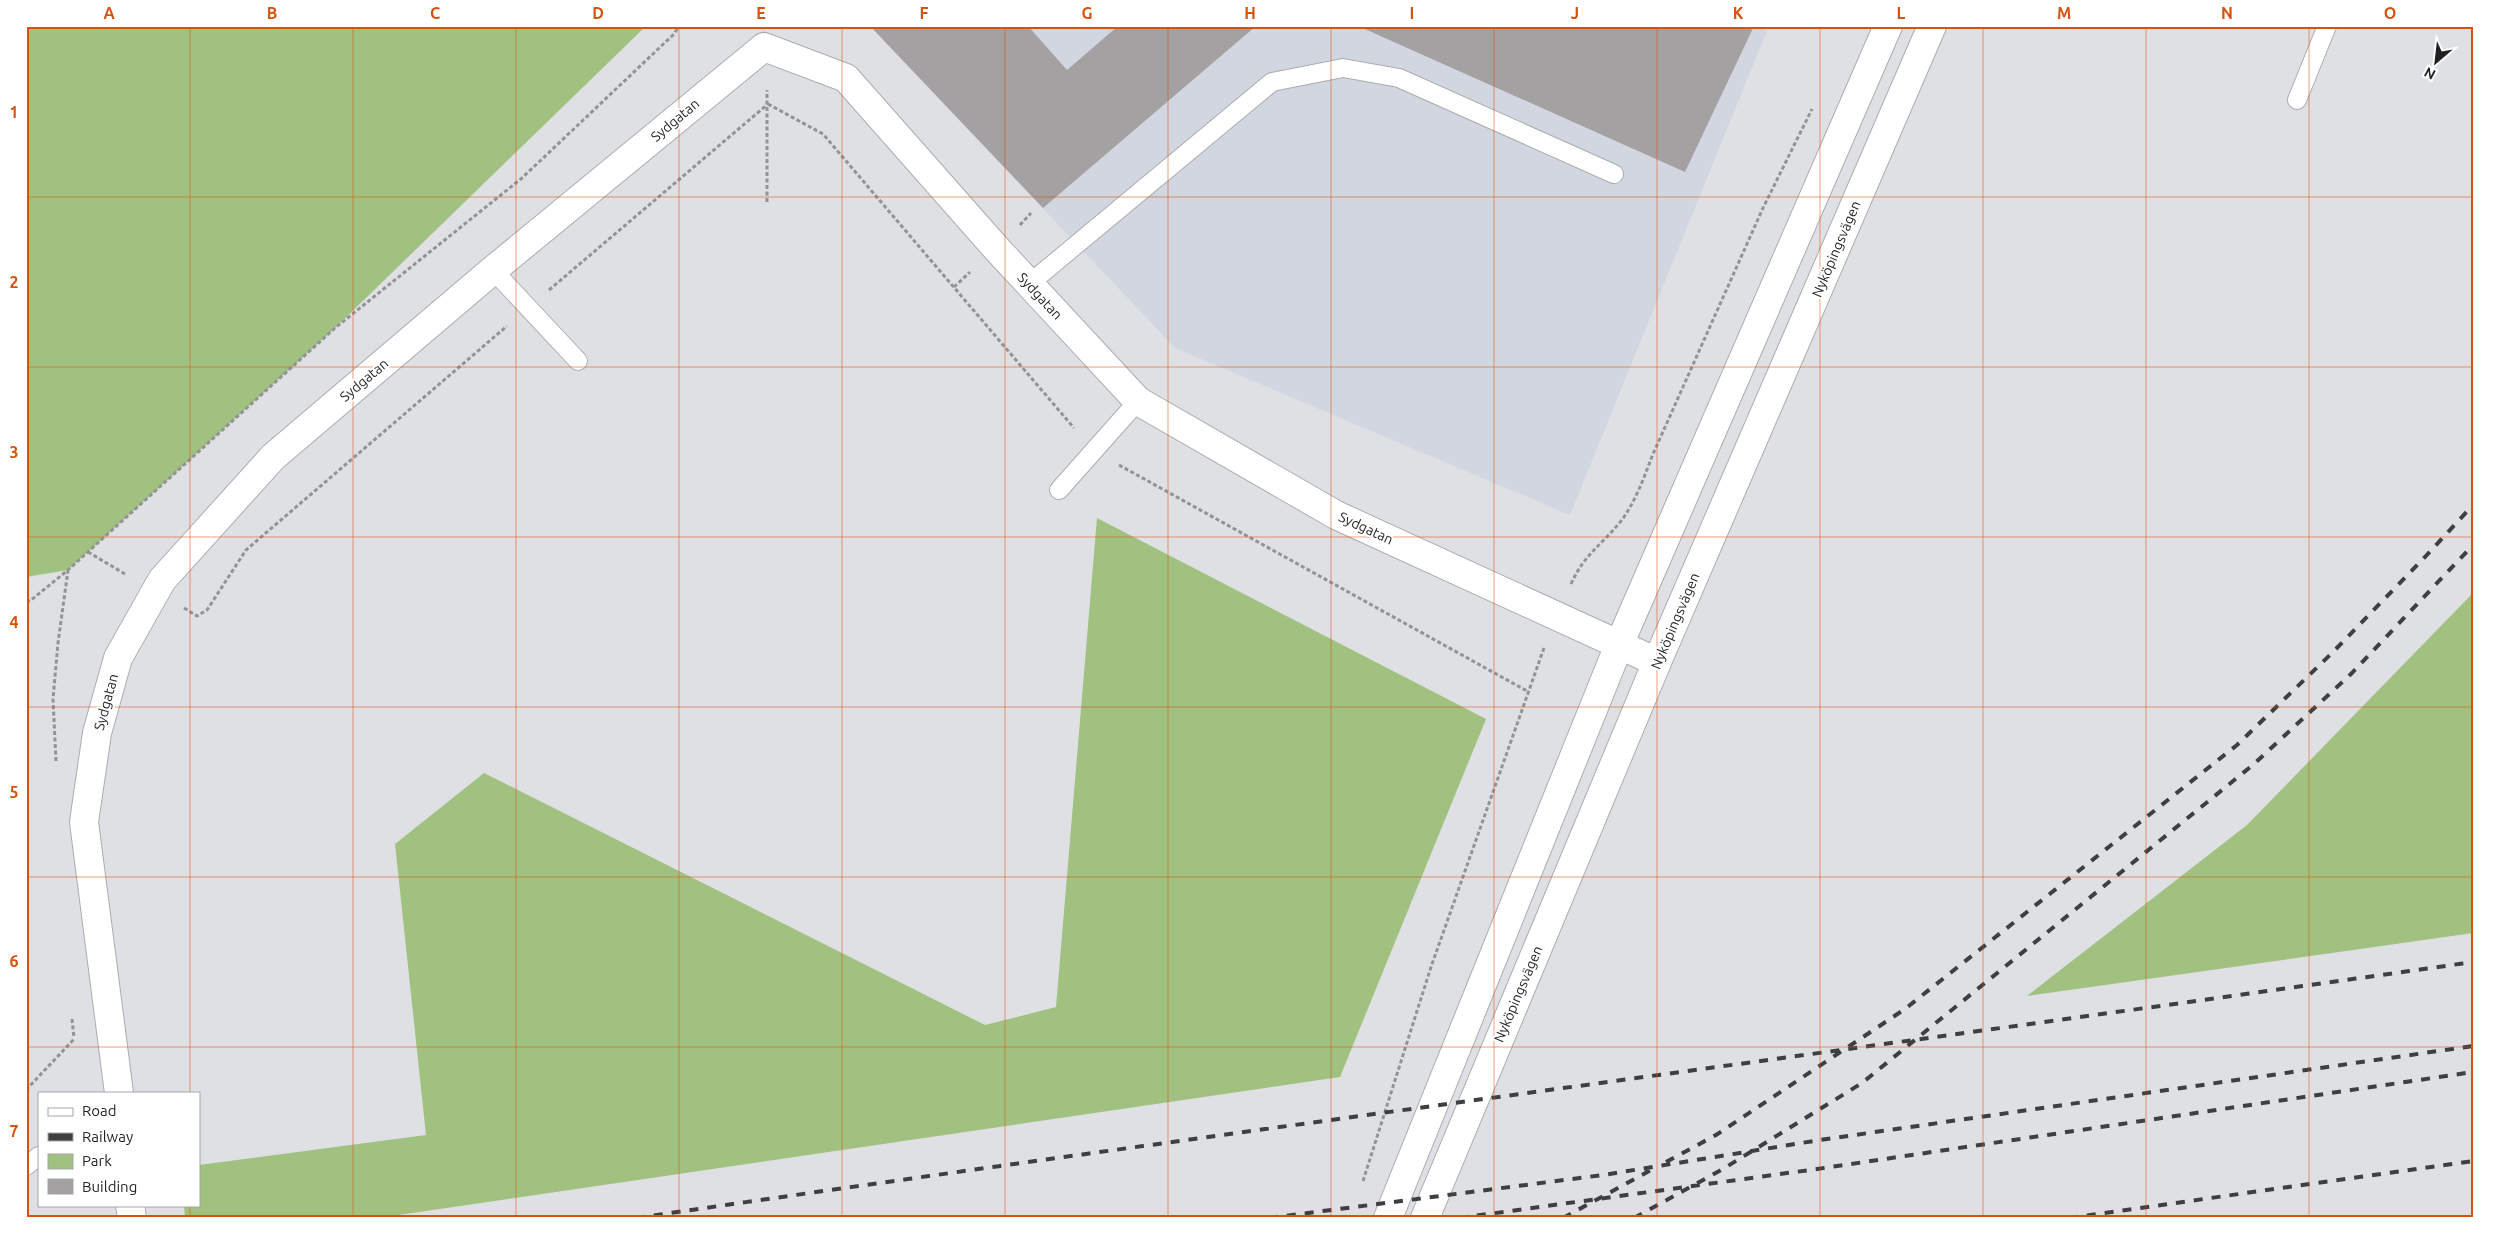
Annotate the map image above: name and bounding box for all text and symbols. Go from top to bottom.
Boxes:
text: A [103,4,115,22]
text: B [267,4,277,22]
text: C [430,4,440,22]
text: D [592,4,604,22]
text: E [756,4,766,22]
text: F [920,4,929,22]
text: G [1081,4,1093,22]
text: H [1244,4,1256,22]
text: I [1410,4,1414,22]
text: J [1571,4,1579,22]
text: K [1733,4,1744,22]
text: L [1897,4,1906,22]
text: M [2057,4,2071,22]
text: N [2221,4,2233,22]
text: O [2384,4,2396,22]
north arrow [2412,38,2462,88]
text: N [2422,64,2438,83]
street label: Sydgatan [648,95,702,145]
text: 1 [9,103,19,121]
street label: Nyköpingsvägen [1808,198,1864,300]
street label: Sydgatan [1014,269,1066,323]
text: 2 [9,273,19,291]
street label: Sydgatan [337,355,391,405]
text: 3 [9,443,19,461]
street label: Sydgatan [1336,508,1396,548]
street label: Nyköpingsvägen [1647,570,1703,672]
text: 4 [9,613,19,631]
street label: Sydgatan [91,672,121,732]
text: 5 [9,783,19,801]
street label: Nyköpingsvägen [1490,943,1546,1045]
text: 6 [9,952,19,970]
legend [38,1092,200,1206]
text: Road [82,1102,117,1119]
text: 7 [9,1122,19,1140]
text: Railway [82,1128,133,1145]
text: Park [82,1152,112,1169]
text: Building [82,1178,137,1195]

